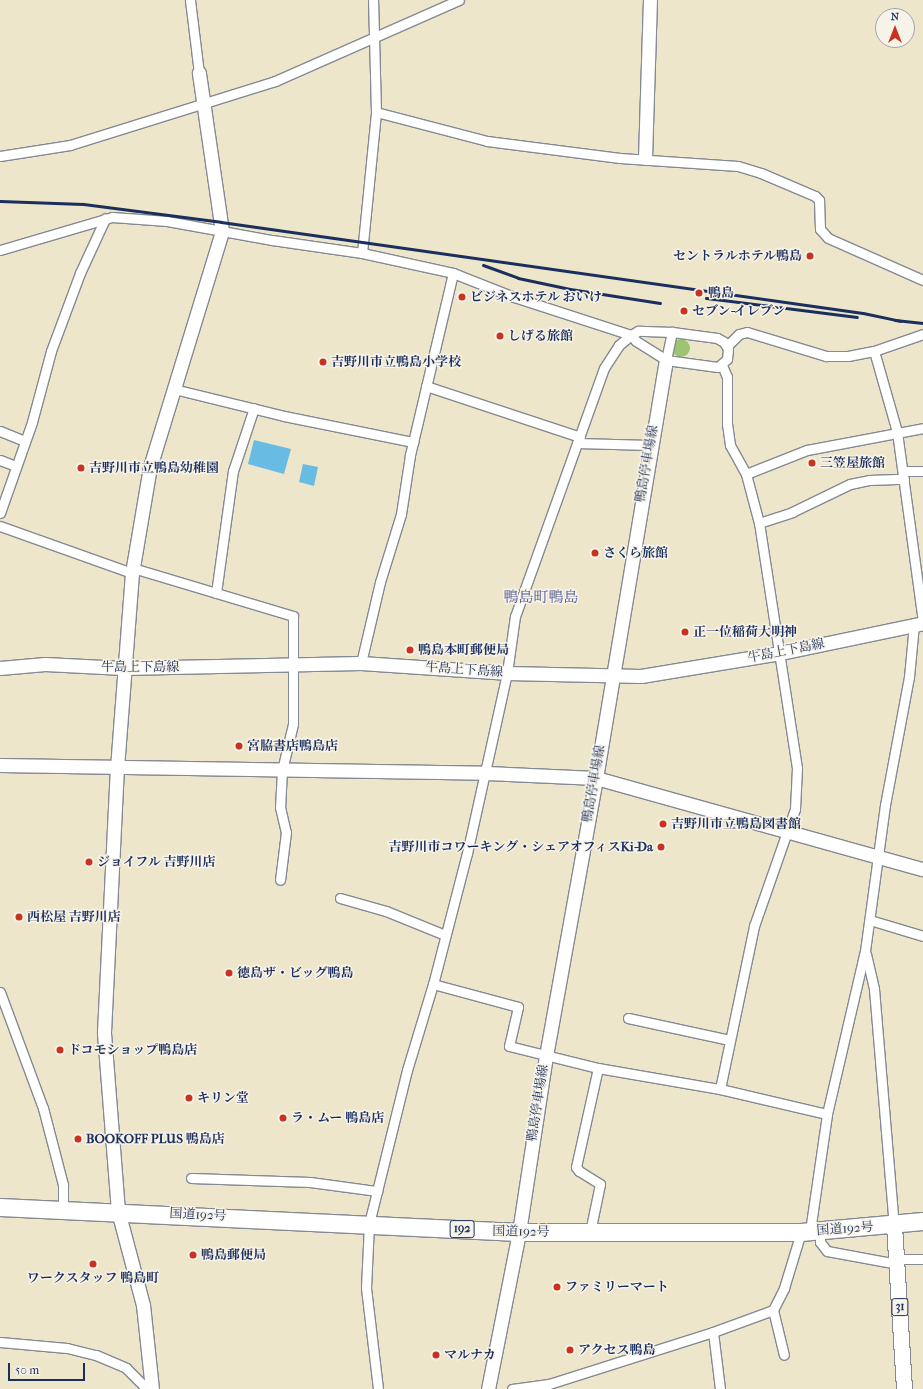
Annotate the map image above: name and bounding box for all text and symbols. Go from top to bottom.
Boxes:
north arrow [875,8,915,48]
text: N [891,10,899,23]
place label: セントラルホテル鴨島 [672,248,802,264]
marker: セントラルホテル鴨島 [805,251,815,261]
place label: 鴨島 [708,285,734,301]
marker: 鴨島 [693,287,705,299]
place label: ビジネスホテル おいけ [470,289,603,305]
marker: ビジネスホテル おいけ [457,292,467,302]
place label: セブン-イレブン [692,303,786,319]
marker: セブン-イレブン [679,306,689,316]
place label: しげる旅館 [508,328,573,344]
marker: しげる旅館 [495,331,505,341]
place label: 吉野川市立鴨島小学校 [331,354,461,370]
marker: 吉野川市立鴨島小学校 [318,357,328,367]
street label: 鴨島停車場線 [633,424,661,504]
place label: 三笠屋旅館 [820,455,885,471]
marker: 三笠屋旅館 [807,458,817,468]
place label: 吉野川市立鴨島幼稚園 [89,460,219,476]
marker: 吉野川市立鴨島幼稚園 [76,463,86,473]
place label: さくら旅館 [603,545,668,561]
marker: さくら旅館 [590,548,600,558]
district label: 鴨島町鴨島 [504,589,578,607]
place label: 正一位稲荷大明神 [693,624,797,640]
marker: 正一位稲荷大明神 [680,627,690,637]
street label: 牛島上下島線 [746,636,826,666]
place label: 鴨島本町郵便局 [418,642,509,658]
marker: 鴨島本町郵便局 [405,645,415,655]
street label: 牛島上下島線 [101,659,179,675]
street label: 牛島上下島線 [425,659,503,681]
place label: 宮脇書店鴨島店 [247,738,338,754]
marker: 宮脇書店鴨島店 [234,741,244,751]
street label: 鴨島停車場線 [580,744,608,824]
place label: 吉野川市立鴨島図書館 [671,816,801,832]
marker: 吉野川市立鴨島図書館 [658,819,668,829]
place label: 吉野川市コワーキング・シェアオフィスKi-Da [386,839,653,855]
marker: 吉野川市コワーキング・シェアオフィスKi-Da [656,842,666,852]
place label: ジョイフル 吉野川店 [97,854,217,870]
marker: ジョイフル 吉野川店 [84,857,94,867]
place label: 西松屋 吉野川店 [27,909,121,925]
marker: 西松屋 吉野川店 [14,912,24,922]
place label: 徳島ザ・ビッグ鴨島 [237,965,354,981]
marker: 徳島ザ・ビッグ鴨島 [224,968,234,978]
place label: ドコモショップ鴨島店 [68,1042,198,1058]
marker: ドコモショップ鴨島店 [55,1045,65,1055]
street label: 鴨島停車場線 [524,1063,552,1143]
place label: キリン堂 [197,1090,249,1106]
marker: キリン堂 [184,1093,194,1103]
place label: ラ・ムー 鴨島店 [291,1110,384,1126]
marker: ラ・ムー 鴨島店 [278,1113,288,1123]
place label: BOOKOFF PLUS 鴨島店 [86,1131,225,1147]
marker: BOOKOFF PLUS 鴨島店 [73,1134,83,1144]
street label: 国道192号 [169,1206,227,1224]
road number: 192 [449,1219,475,1239]
street label: 国道192号 [816,1219,874,1239]
street label: 国道192号 [492,1224,550,1240]
place label: 鴨島郵便局 [201,1247,266,1263]
marker: 鴨島郵便局 [188,1250,198,1260]
marker: ワークスタッフ 鴨島町 [88,1259,98,1269]
place label: ワークスタッフ 鴨島町 [27,1270,159,1286]
place label: ファミリーマート [565,1279,669,1295]
marker: ファミリーマート [552,1282,562,1292]
road number: 31 [891,1297,909,1317]
place label: アクセス鴨島 [578,1342,656,1358]
marker: アクセス鴨島 [565,1345,575,1355]
place label: マルナカ [444,1347,496,1363]
marker: マルナカ [431,1350,441,1360]
scale bar [10,1355,87,1381]
text: 50 m [15,1363,39,1377]

